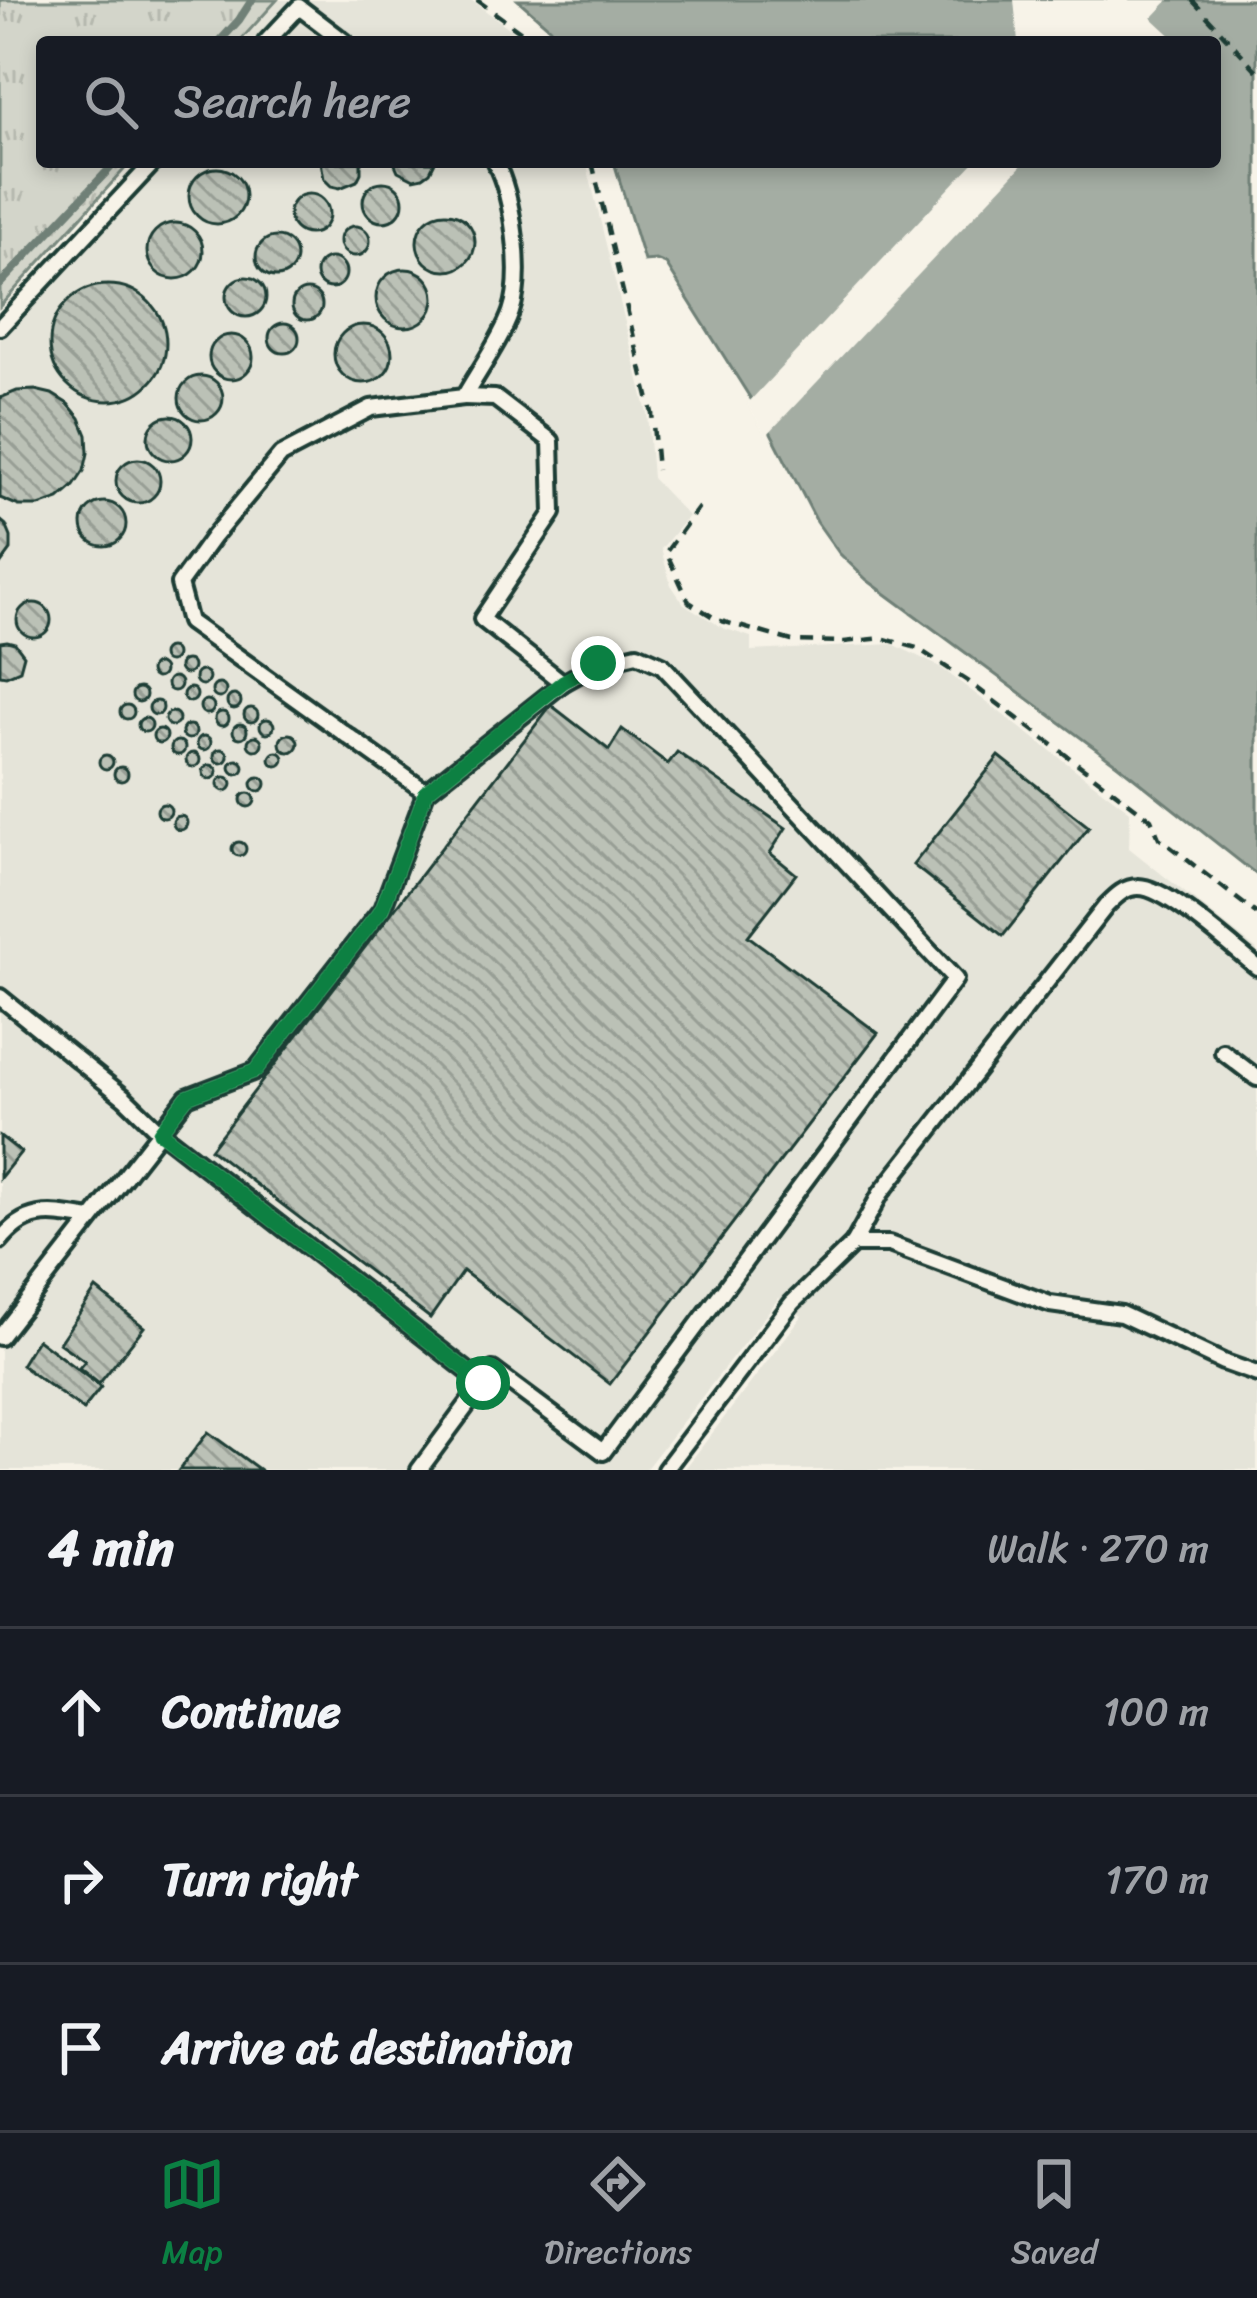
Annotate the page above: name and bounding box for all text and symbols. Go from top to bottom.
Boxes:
search box [36,36,1221,168]
text: Search here [174,62,411,142]
icon: search [78,69,144,135]
route end [571,636,625,690]
route start [456,1356,510,1410]
text: 4 min [48,1503,174,1593]
text: Walk · 270 m [987,1514,1209,1583]
text: Continue [162,1672,341,1752]
text: 100 m [1103,1677,1209,1746]
icon: ahead [48,1679,114,1745]
text: Turn right [162,1840,357,1920]
text: 170 m [1105,1845,1209,1914]
icon: right [48,1847,114,1913]
text: Arrive at destination [162,2008,572,2088]
icon: arrive [48,2015,114,2081]
tab: Map [159,2151,225,2281]
tab: Directions [544,2151,692,2281]
tab: Saved [1011,2151,1098,2281]

